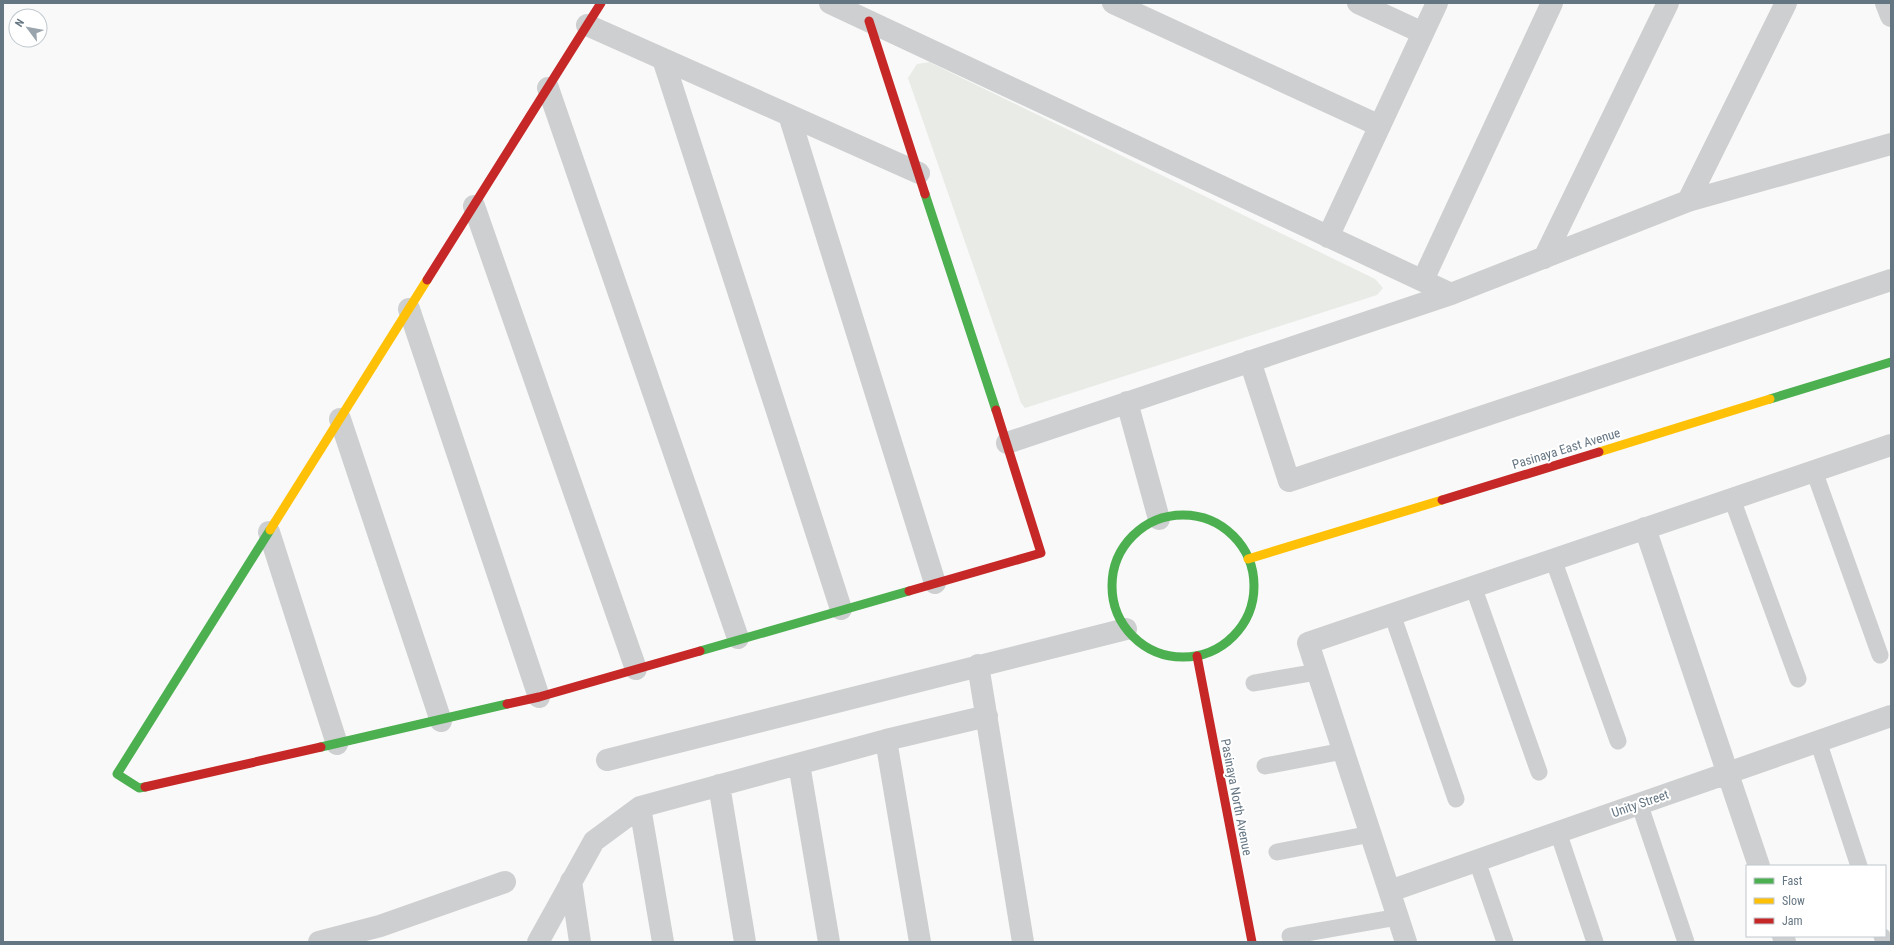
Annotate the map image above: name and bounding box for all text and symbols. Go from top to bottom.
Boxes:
north arrow [8,8,48,48]
text: N [13,16,27,29]
street label: Pasinaya East Avenue [1510,425,1622,472]
street label: Pasinaya North Avenue [1218,737,1255,857]
street label: Unity Street [1610,787,1671,820]
legend [1746,865,1886,937]
text: Fast [1782,874,1803,888]
text: Slow [1782,894,1805,908]
text: Jam [1782,914,1803,928]

